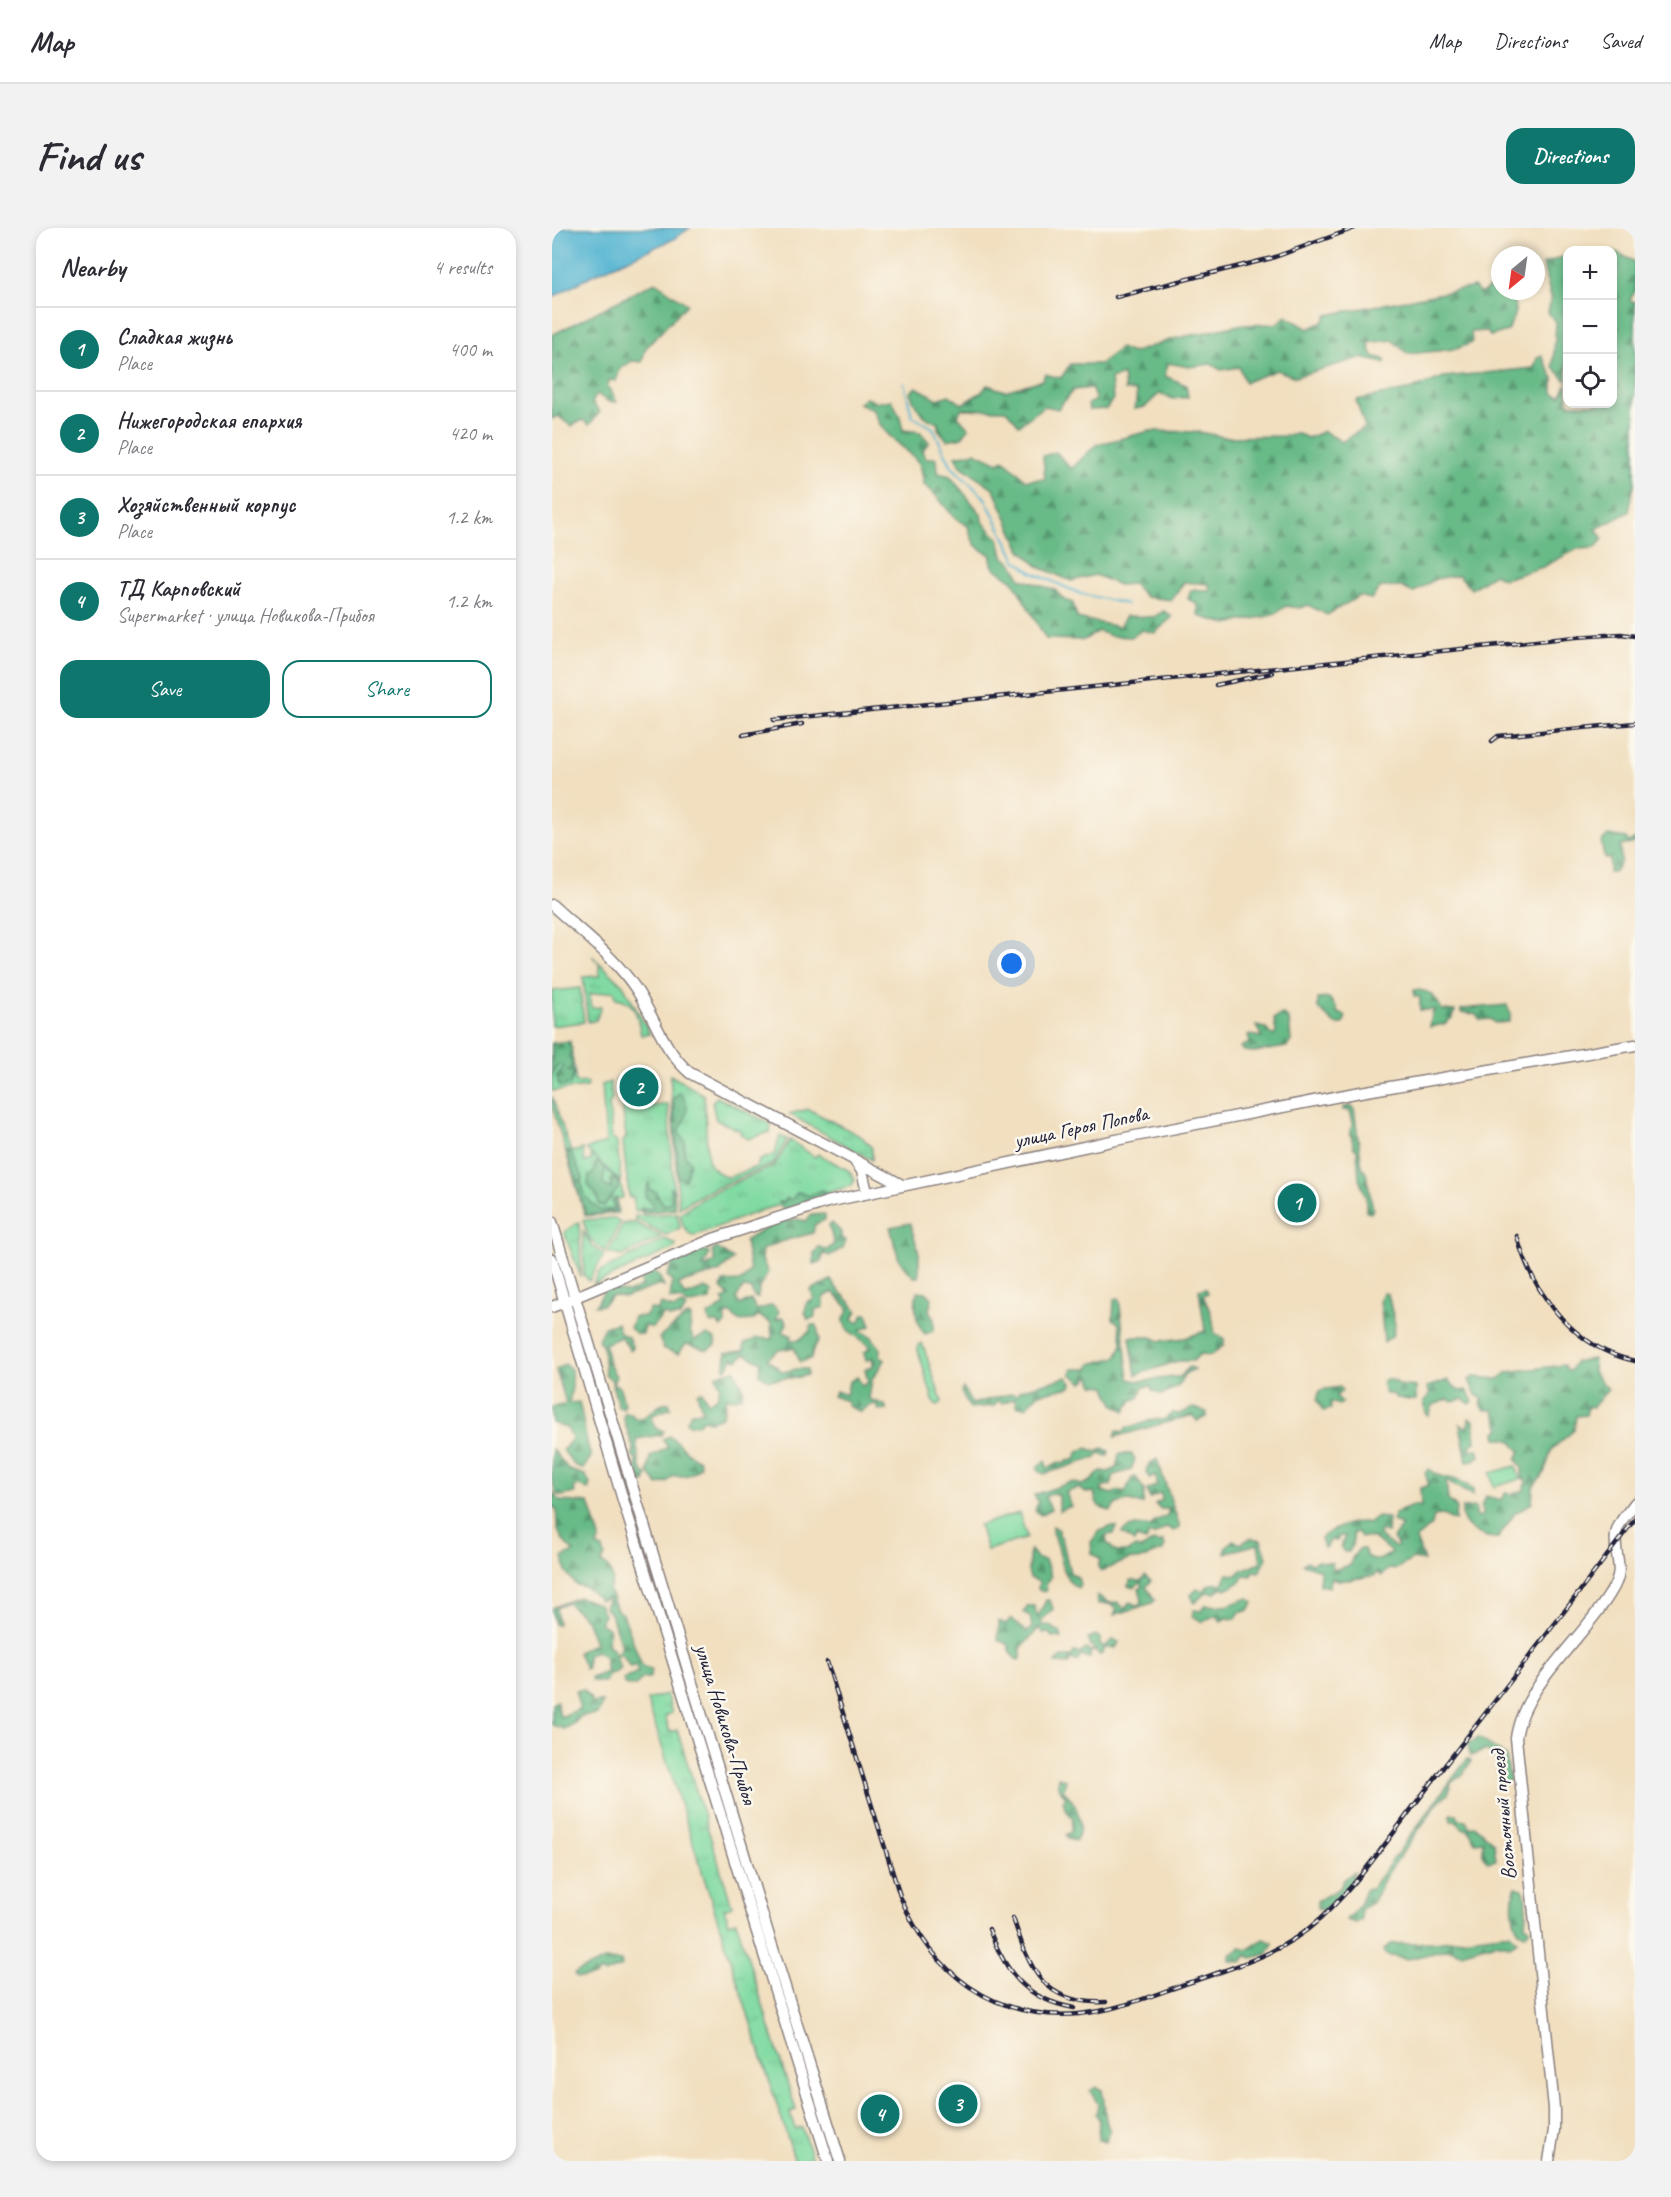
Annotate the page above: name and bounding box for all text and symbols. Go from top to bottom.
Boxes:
text: Map [30,24,73,59]
text: Map [1429,28,1461,54]
text: Directions [1494,28,1567,54]
text: Saved [1600,28,1641,54]
button: Directions [1506,128,1635,184]
text: Find us [36,130,141,183]
north arrow [1491,246,1545,300]
map controls [1563,246,1617,408]
button: + [1563,246,1617,300]
text: Nearby [60,251,125,284]
text: 4 results [433,255,492,280]
button: − [1563,300,1617,354]
text: Сладкая жизнь [117,323,232,351]
text: 1 [75,337,84,362]
text: 400 m [449,337,492,362]
text: Place [117,351,152,376]
button: locate [1563,354,1617,408]
text: Нижегородская епархия [117,407,301,435]
text: 2 [75,421,84,446]
text: 420 m [449,421,492,446]
text: Place [117,435,152,460]
text: Хозяйственный корпус [117,491,295,519]
text: 3 [75,505,84,530]
text: 1.2 km [446,505,492,530]
text: Place [117,519,152,544]
text: ТД Карповский [117,575,240,603]
text: 4 [75,589,84,614]
text: 1.2 km [446,589,492,614]
text: Supermarket · улица Новикова-Прибоя [117,603,374,628]
button: Save [60,660,270,718]
button: Share [282,660,492,718]
your location [997,949,1026,978]
pin: 2 [620,1064,658,1110]
street label: улица Героя Попова [1010,1100,1153,1154]
pin: 1 [1278,1180,1316,1226]
street label: улица Новикова-Прибоя [689,1639,763,1809]
street label: Восточный проезд [1484,1746,1522,1881]
pin: 3 [938,2082,978,2126]
pin: 4 [860,2092,900,2136]

